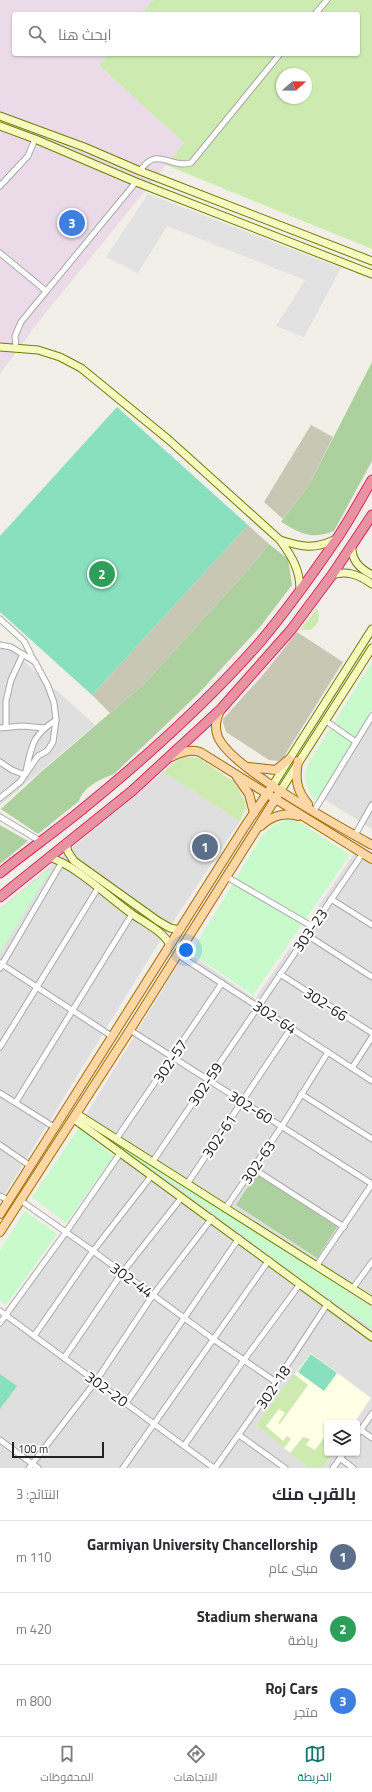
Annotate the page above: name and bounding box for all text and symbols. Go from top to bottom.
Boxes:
search box [12,12,360,56]
icon: search [26,23,48,45]
text: ابحث هنا [58,23,111,46]
north arrow [276,68,312,104]
pin: 3 [59,208,85,238]
pin: 2 [89,559,115,589]
pin: 1 [192,832,218,862]
street label: 303-23 [287,904,333,956]
your location [176,940,196,960]
street label: 302-66 [299,981,353,1027]
street label: 302-64 [248,994,302,1040]
street label: 302-57 [147,1034,193,1088]
street label: 302-59 [182,1057,228,1111]
street label: 302-60 [224,1084,278,1130]
street label: 302-61 [196,1109,242,1163]
street label: 302-63 [235,1135,281,1189]
street label: 302-44 [106,1256,158,1304]
street label: 302-18 [250,1360,296,1414]
street label: 302-20 [81,1365,133,1413]
map controls [324,1420,360,1456]
button: layers [324,1420,360,1456]
scale bar [12,1440,104,1459]
text: 100 m [18,1441,48,1457]
text: بالقرب منك [272,1481,356,1507]
text: النتائج: 3 [16,1484,59,1504]
text: Garmiyan University Chancellorship [87,1533,318,1556]
text: 110 m [16,1547,52,1567]
text: 1 [339,1547,347,1567]
text: مبنى عام [269,1558,318,1578]
text: Stadium sherwana [197,1605,318,1628]
text: 420 m [16,1619,52,1639]
text: 2 [339,1619,347,1639]
text: رياضة [288,1630,318,1650]
text: Roj Cars [265,1677,318,1700]
text: 800 m [16,1691,52,1711]
text: 3 [339,1691,347,1711]
text: متجر [294,1702,318,1722]
tab: المحفوظات [40,1743,94,1787]
tab: الاتجاهات [174,1743,217,1787]
tab: الخريطة [298,1743,332,1787]

